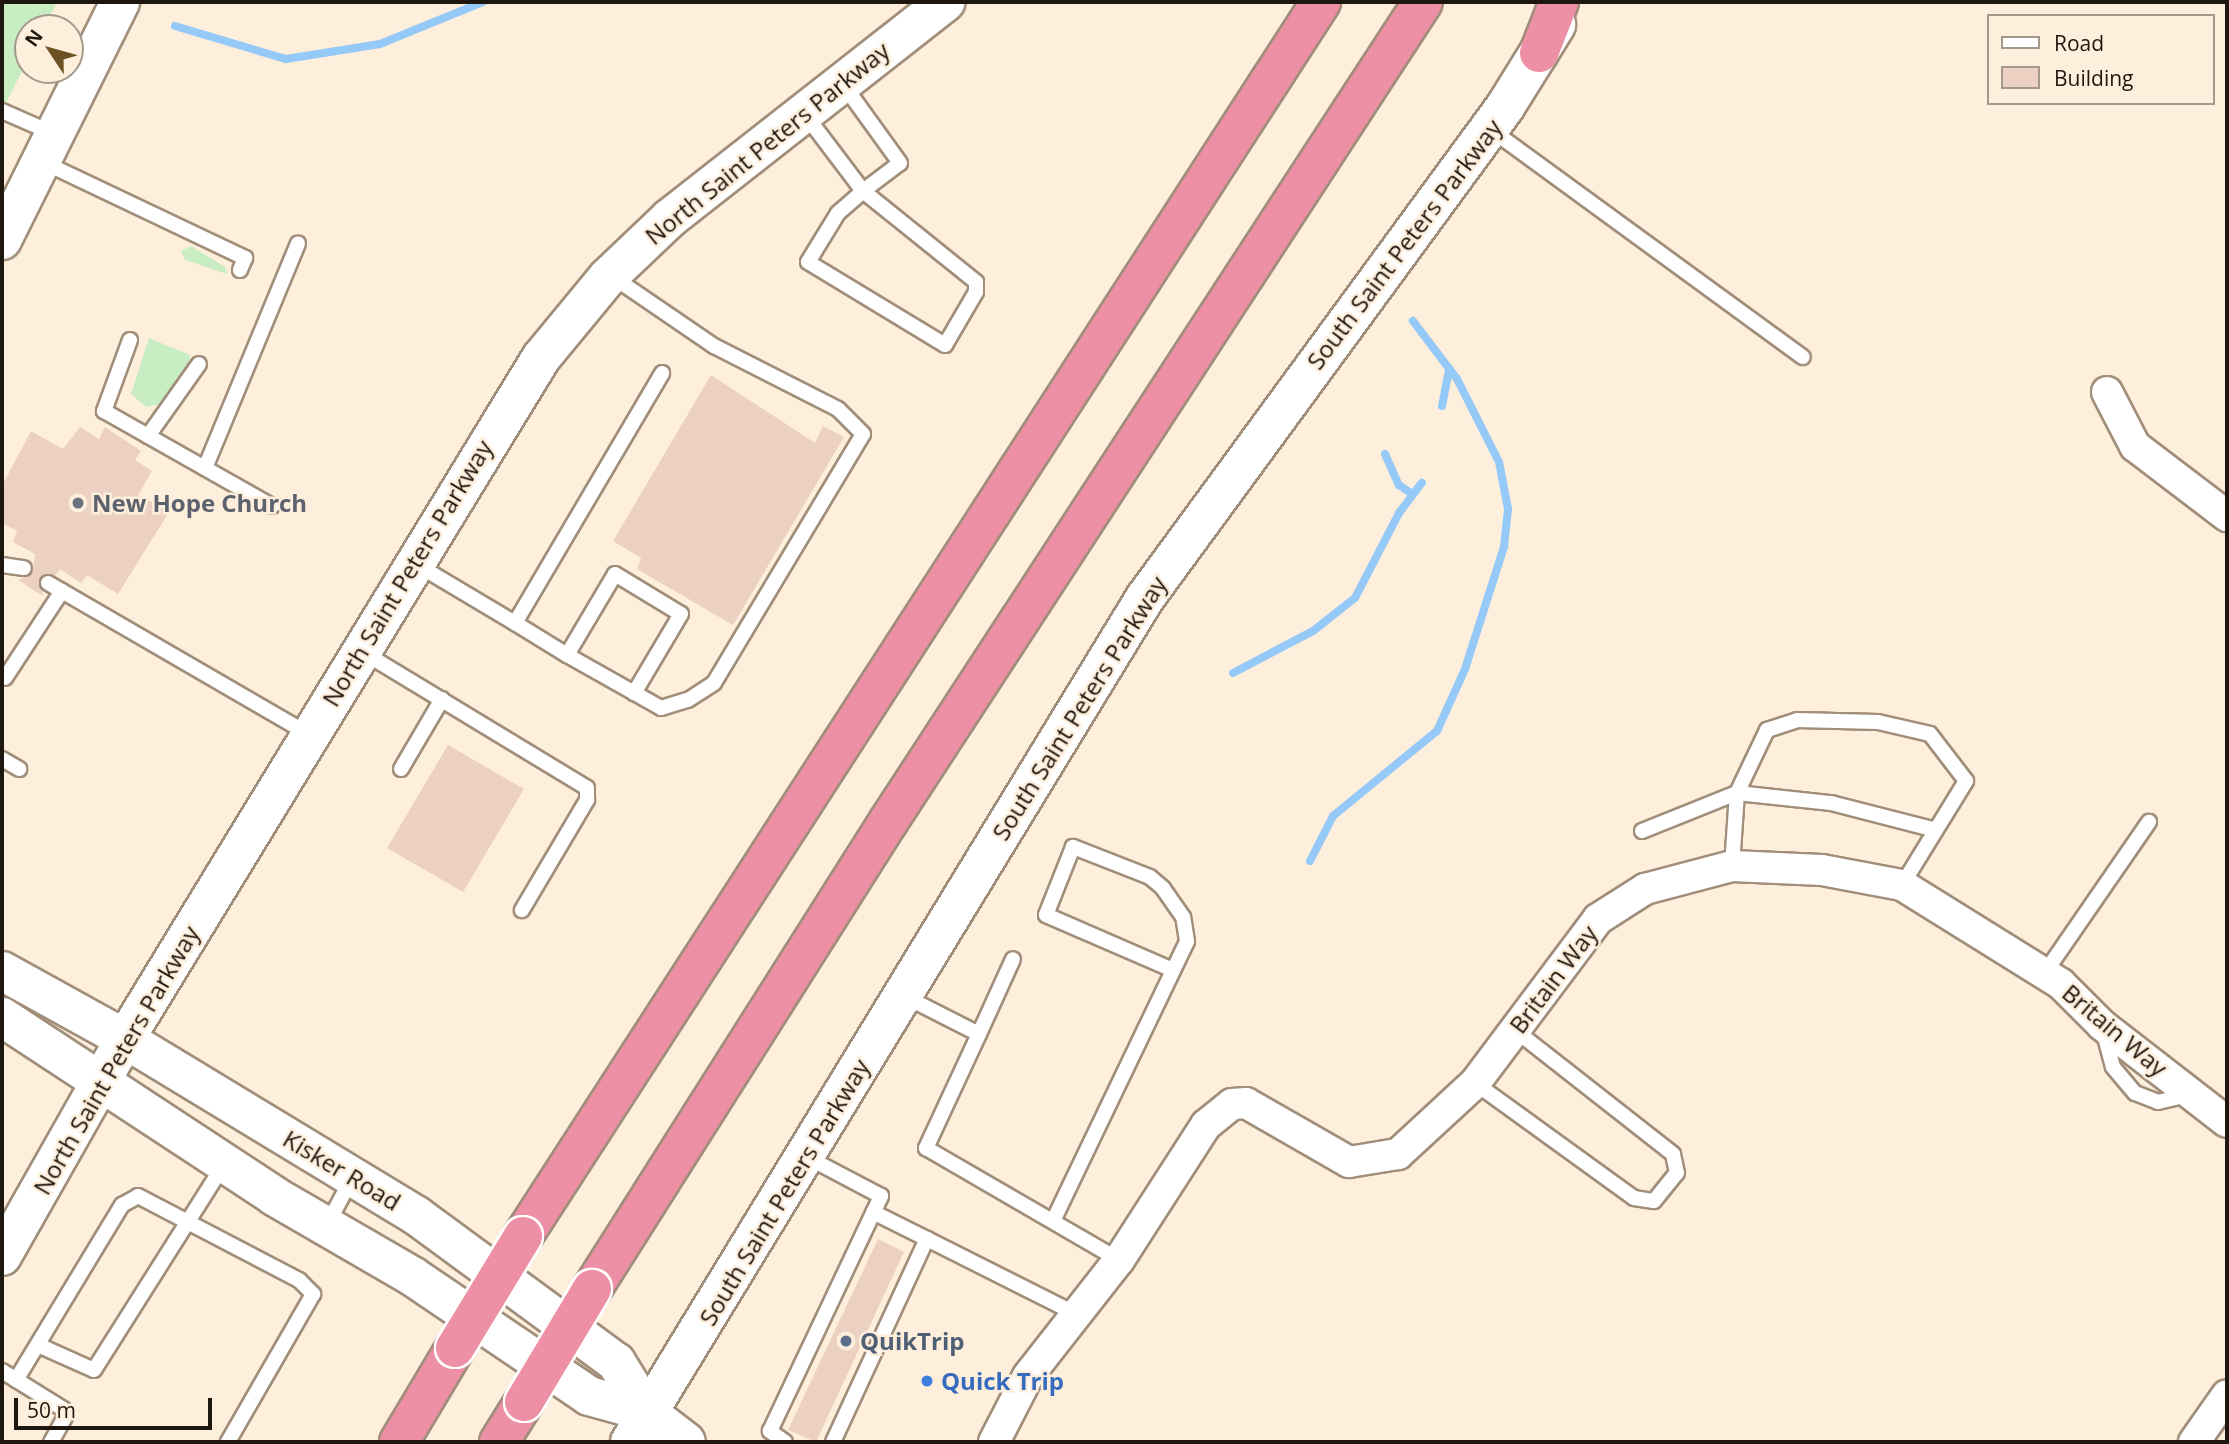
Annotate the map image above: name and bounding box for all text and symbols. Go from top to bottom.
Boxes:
north arrow [14,14,84,84]
legend [1988,14,2215,105]
text: N [19,24,49,52]
text: Road [2054,29,2104,57]
street label: North Saint Peters Parkway [639,36,895,250]
text: Building [2054,64,2133,92]
street label: South Saint Peters Parkway [1301,113,1507,375]
street label: North Saint Peters Parkway [316,435,498,711]
place label: New Hope Church [92,489,307,517]
marker: New Hope Church [70,495,86,511]
street label: South Saint Peters Parkway [986,571,1172,845]
street label: Britain Way [1503,919,1603,1039]
street label: North Saint Peters Parkway [27,921,205,1199]
street label: Britain Way [2057,978,2173,1082]
street label: South Saint Peters Parkway [693,1054,875,1330]
street label: Kisker Road [278,1124,406,1216]
place label: QuikTrip [860,1327,964,1355]
marker: QuikTrip [838,1333,854,1349]
place label: Quick Trip [941,1367,1064,1395]
marker: Quick Trip [919,1373,935,1389]
scale bar [18,1384,215,1428]
text: 50 m [27,1396,76,1424]

